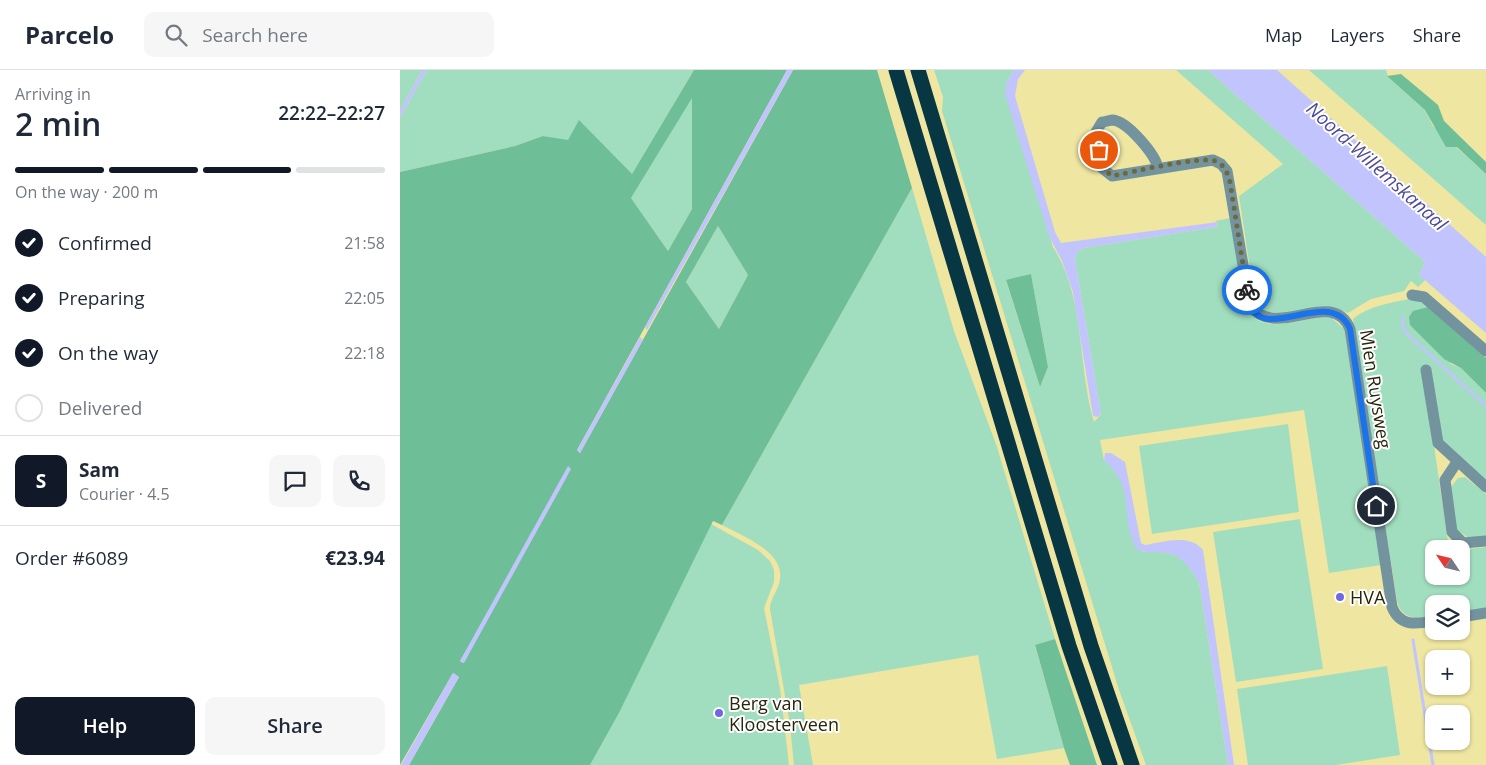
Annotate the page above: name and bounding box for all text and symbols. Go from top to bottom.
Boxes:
search box [144,12,494,57]
text: Parcelo [25,18,114,51]
icon: search [162,21,190,49]
text: Search here [202,22,308,48]
text: Map [1265,23,1302,47]
text: Layers [1330,23,1385,47]
text: Share [1413,23,1461,47]
text: Arriving in [15,83,91,105]
water label: Noord-Willemskanaal [1301,96,1454,237]
text: 22:22–22:27 [278,100,385,126]
text: 2 min [15,102,101,145]
pin [1078,129,1120,171]
icon: bag [1085,136,1113,164]
text: On the way · 200 m [15,181,158,203]
icon: check [15,229,43,257]
text: Confirmed [58,230,152,256]
text: 21:58 [344,232,385,254]
courier [1222,265,1272,315]
icon: bike [1233,276,1261,304]
icon: check [15,284,43,312]
text: Preparing [58,285,145,311]
text: 22:05 [344,287,385,309]
street label: Mien Ruysweg [1355,328,1397,450]
icon: check [15,339,43,367]
text: On the way [58,340,158,366]
text: 22:18 [344,342,385,364]
text: Delivered [58,395,142,421]
button: chat [269,455,321,507]
button: phone [333,455,385,507]
text: Sam [79,457,120,483]
text: S [36,468,46,494]
text: Courier · 4.5 [79,483,170,505]
pin [1355,485,1397,527]
icon: home [1362,492,1390,520]
north arrow [1425,540,1470,585]
map controls [1425,540,1470,750]
text: Order #6089 [15,545,128,571]
text: €23.94 [325,545,385,571]
place label: HVA [1350,585,1386,609]
marker: HVA [1334,591,1346,603]
button: layers [1425,595,1470,640]
button: + [1425,650,1470,695]
place label: Berg van Kloosterveen [729,691,839,736]
button: Help [15,697,195,755]
button: Share [205,697,385,755]
button: − [1425,705,1470,750]
marker: Berg van Kloosterveen [713,707,725,719]

